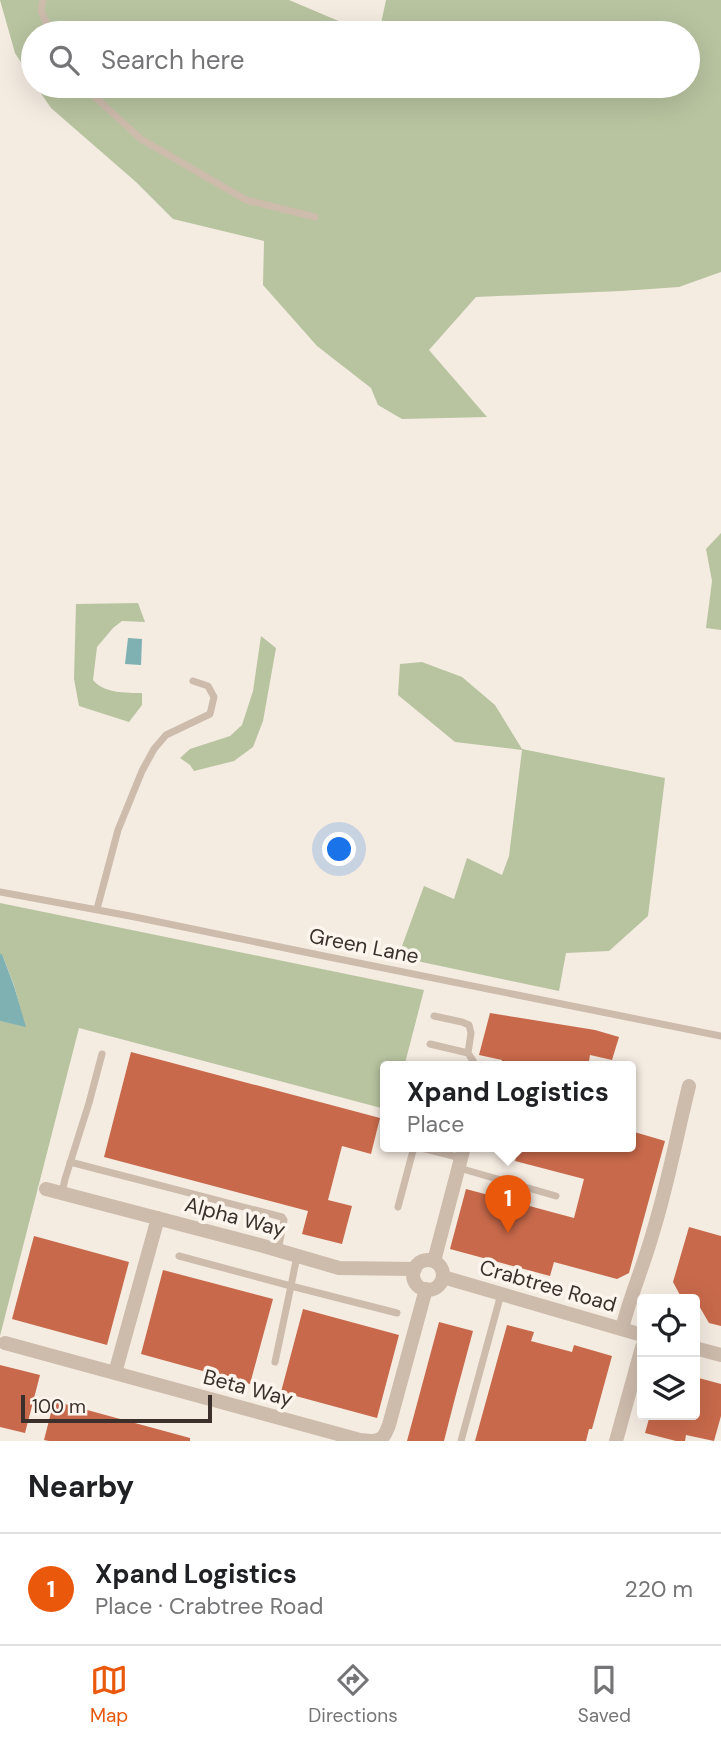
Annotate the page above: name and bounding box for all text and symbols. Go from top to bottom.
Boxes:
search box [21,21,700,98]
icon: search [45,41,83,79]
text: Search here [101,43,244,77]
your location [322,832,356,866]
street label: Green Lane [307,922,421,970]
popup [380,1061,636,1152]
text: Xpand Logistics [407,1075,609,1109]
text: Place [407,1109,464,1139]
pin: 1 [485,1175,531,1233]
street label: Alpha Way [182,1190,289,1244]
street label: Crabtree Road [476,1253,620,1319]
map controls [637,1294,700,1420]
button: locate [637,1294,700,1357]
button: layers [637,1357,700,1420]
street label: Beta Way [200,1363,296,1413]
scale bar [21,1392,212,1424]
text: 100 m [32,1394,86,1419]
text: Nearby [28,1467,134,1506]
text: Xpand Logistics [95,1557,297,1591]
text: 1 [47,1574,55,1604]
text: 220 m [624,1574,693,1604]
text: Place · Crabtree Road [95,1591,323,1621]
tab: Map [90,1661,128,1728]
tab: Directions [308,1661,398,1728]
tab: Saved [578,1661,631,1728]

